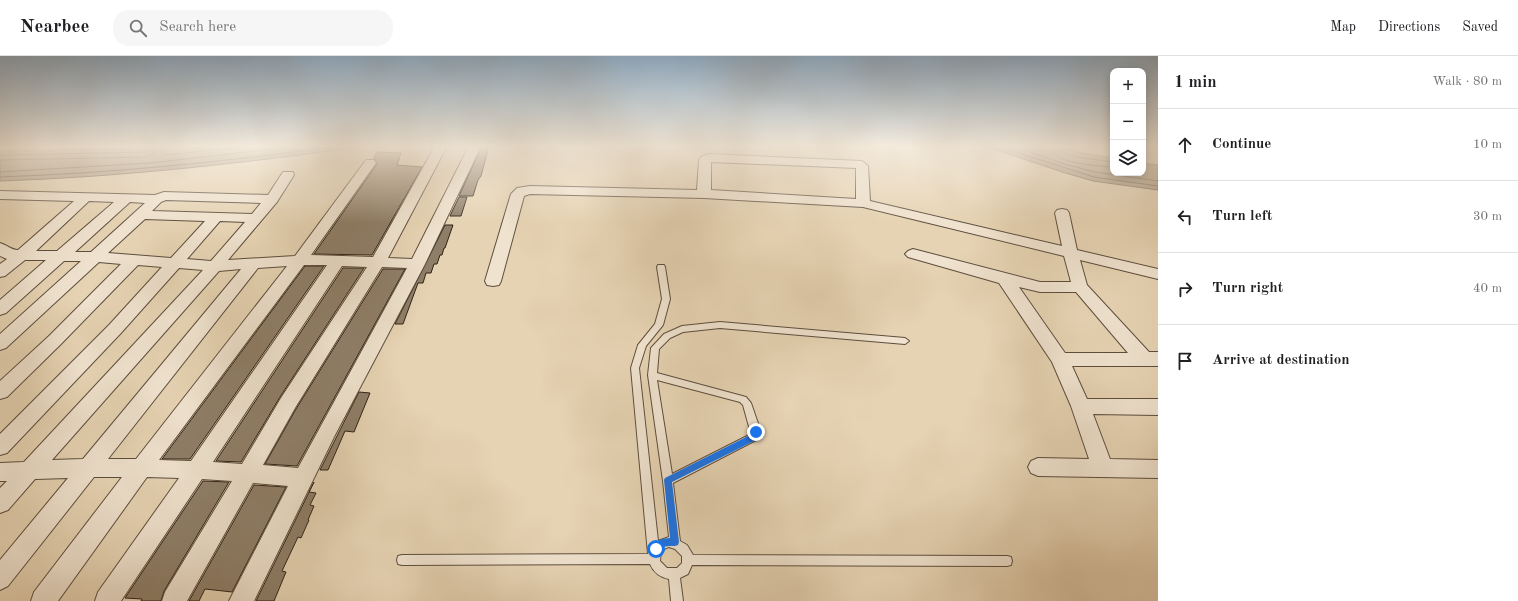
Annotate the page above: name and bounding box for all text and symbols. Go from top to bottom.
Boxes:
search box [113,10,393,46]
icon: search [127,17,149,39]
text: Nearbee [20,18,89,37]
text: Search here [159,20,236,35]
text: Map [1330,20,1356,34]
text: Directions [1378,20,1440,34]
text: Saved [1462,20,1498,34]
map controls [1110,68,1146,176]
button: + [1110,68,1146,104]
text: 1 min [1174,74,1217,91]
text: Walk · 80 m [1433,75,1502,88]
button: − [1110,104,1146,140]
icon: ahead [1174,134,1196,156]
text: Continue [1212,137,1271,152]
text: 10 m [1473,138,1502,151]
button: layers [1110,140,1146,176]
icon: left [1174,206,1196,228]
text: Turn left [1212,209,1272,224]
text: 30 m [1473,210,1502,223]
icon: right [1174,278,1196,300]
text: Turn right [1212,281,1283,296]
text: 40 m [1473,282,1502,295]
icon: arrive [1174,350,1196,372]
text: Arrive at destination [1212,353,1350,368]
route end [747,423,765,441]
route start [647,540,665,558]

